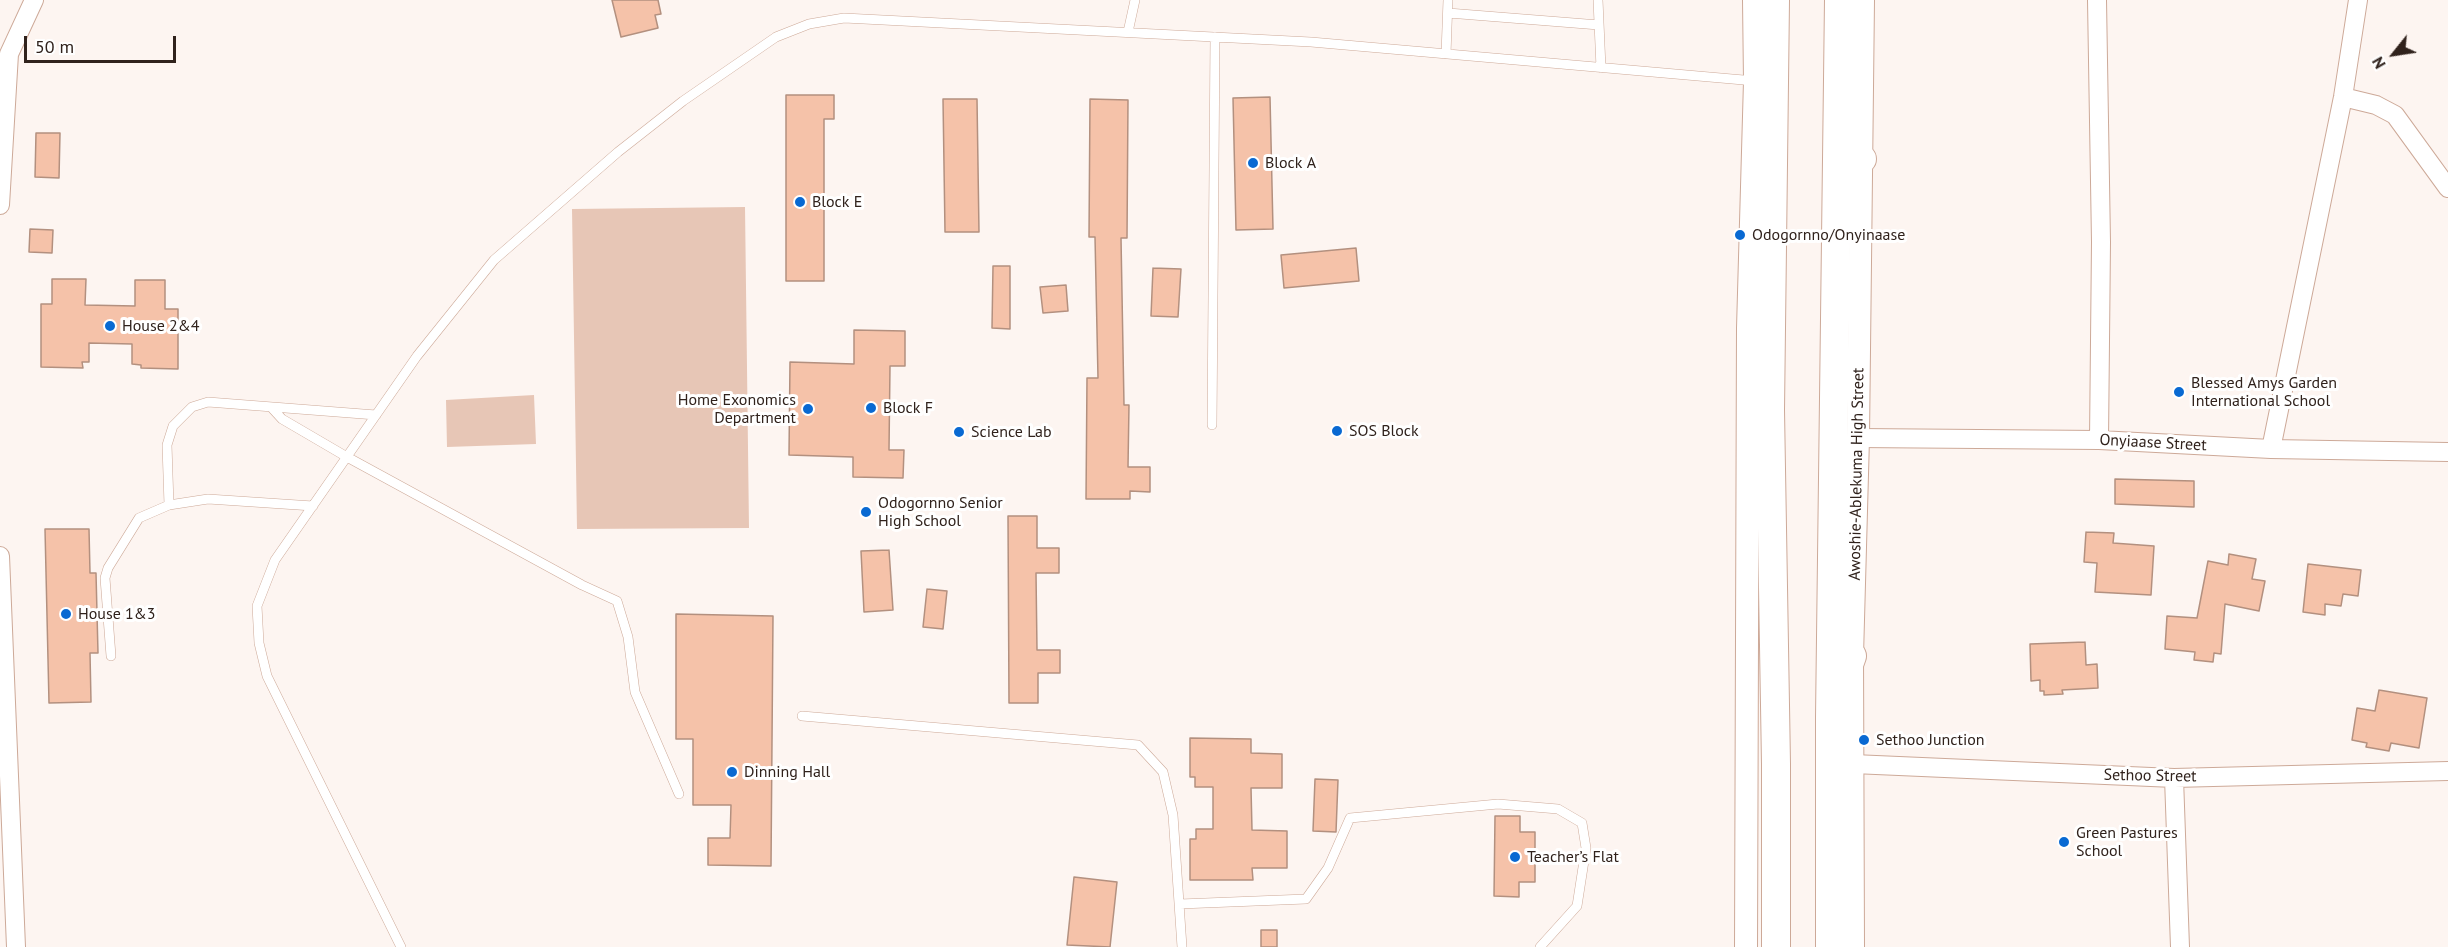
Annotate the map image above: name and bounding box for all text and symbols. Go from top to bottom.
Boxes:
scale bar [27,24,178,62]
north arrow [2364,24,2424,84]
text: 50 m [35,35,74,58]
text: N [2367,53,2390,73]
place label: Block A [1265,153,1316,173]
marker: Block A [1246,156,1260,170]
place label: Block E [812,192,862,212]
marker: Block E [793,195,807,209]
place label: Odogornno/Onyinaase [1752,225,1905,245]
marker: Odogornno/Onyinaase [1733,228,1747,242]
place label: House 2&4 [122,316,200,336]
marker: House 2&4 [103,319,117,333]
street label: Awoshie-Ablekuma High Street [1846,368,1868,580]
place label: Blessed Amys Garden International School [2191,373,2337,411]
marker: Blessed Amys Garden International School [2172,385,2186,399]
place label: Home Exonomics Department [678,390,796,428]
place label: Block F [883,398,933,418]
marker: Block F [864,401,878,415]
marker: Home Exonomics Department [801,402,815,416]
place label: SOS Block [1349,421,1419,441]
place label: Science Lab [971,422,1052,442]
marker: SOS Block [1330,424,1344,438]
marker: Science Lab [952,425,966,439]
street label: Onyiaase Street [2099,431,2207,455]
place label: Odogornno Senior High School [878,493,1003,531]
marker: Odogornno Senior High School [859,505,873,519]
place label: House 1&3 [78,604,156,624]
marker: House 1&3 [59,607,73,621]
place label: Sethoo Junction [1876,730,1985,750]
marker: Sethoo Junction [1857,733,1871,747]
place label: Dinning Hall [744,762,830,782]
marker: Dinning Hall [725,765,739,779]
street label: Sethoo Street [2103,766,2197,786]
place label: Green Pastures School [2076,823,2178,861]
marker: Green Pastures School [2057,835,2071,849]
place label: Teacher’s Flat [1527,847,1619,867]
marker: Teacher’s Flat [1508,850,1522,864]

